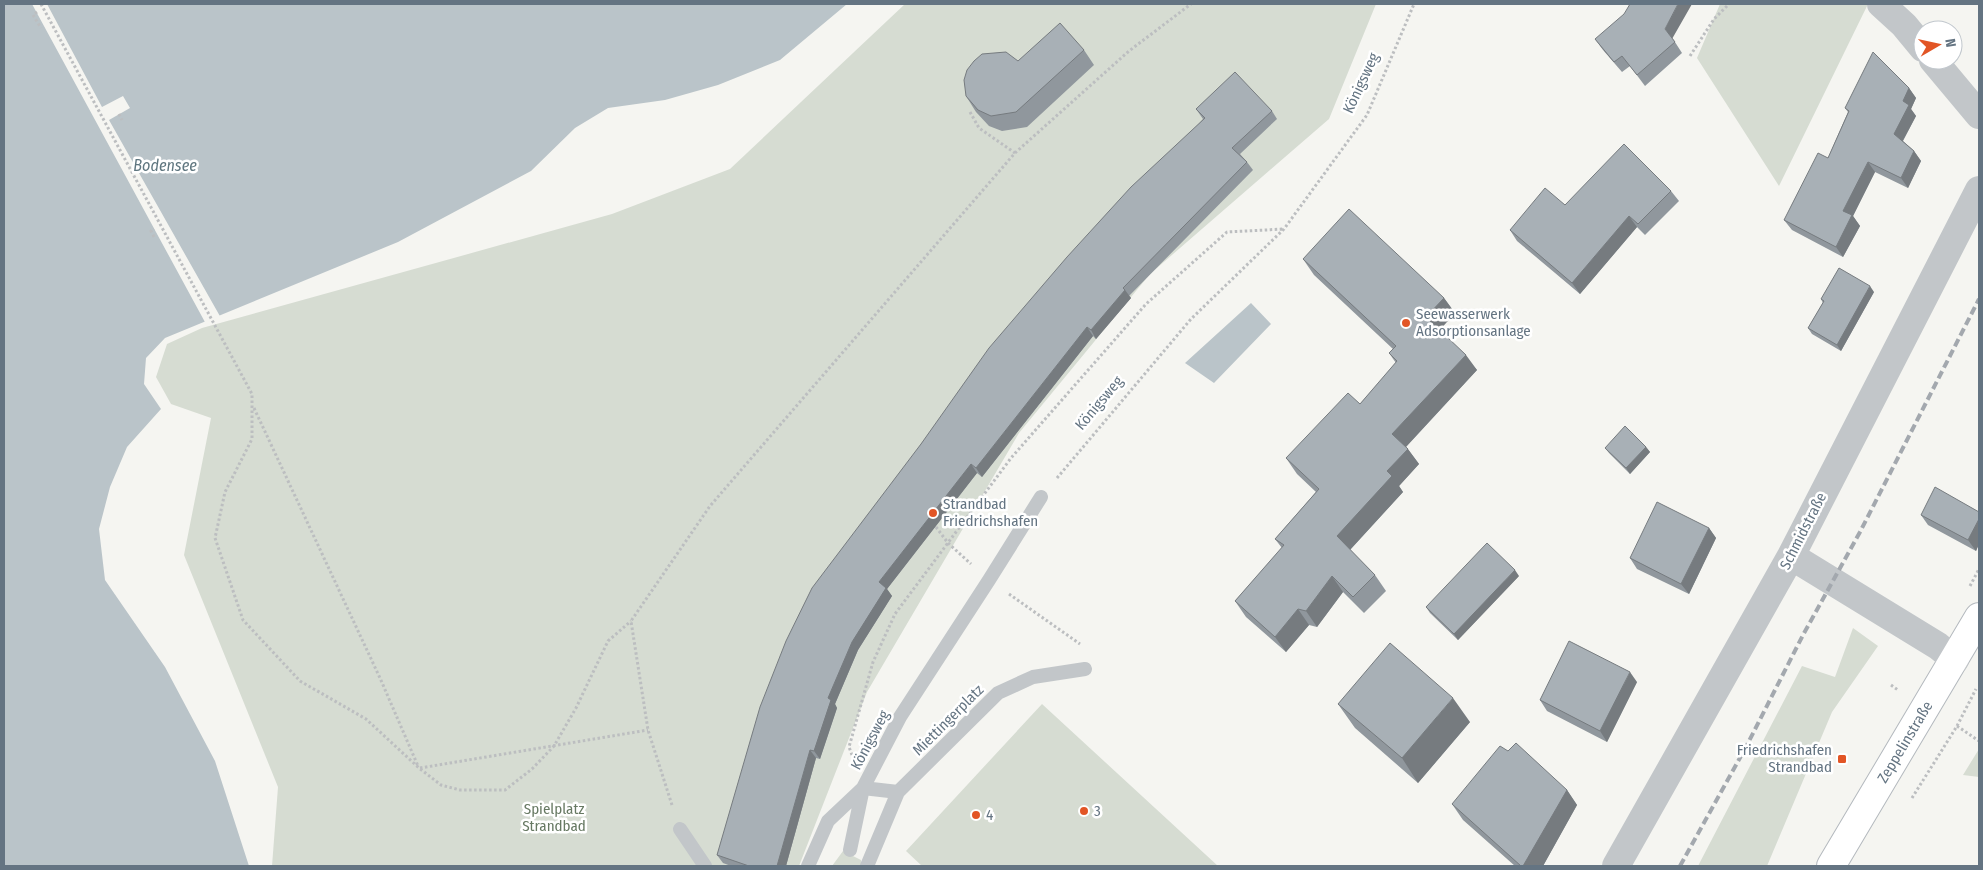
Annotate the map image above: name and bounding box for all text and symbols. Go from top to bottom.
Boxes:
north arrow [1913,20,1963,70]
text: N [1941,38,1959,49]
street label: Königsweg [1339,50,1383,116]
water label: Bodensee [133,156,197,175]
place label: Seewasserwerk Adsorptionsanlage [1416,305,1531,340]
marker: Seewasserwerk Adsorptionsanlage [1400,317,1412,329]
street label: Königsweg [1071,372,1127,434]
street label: Schmidstraße [1776,489,1830,573]
place label: Strandbad Friedrichshafen [943,495,1038,530]
marker: Strandbad Friedrichshafen [927,507,939,519]
street label: Miettingerplatz [909,681,987,759]
street label: Zeppelinstraße [1874,698,1936,786]
street label: Königsweg [847,707,893,773]
place label: Friedrichshafen Strandbad [1737,741,1832,776]
marker: Friedrichshafen Strandbad [1836,753,1848,765]
park label: Spielplatz Strandbad [522,800,586,835]
place label: 3 [1094,802,1101,820]
marker: 3 [1078,805,1090,817]
place label: 4 [986,806,993,824]
marker: 4 [970,809,982,821]

